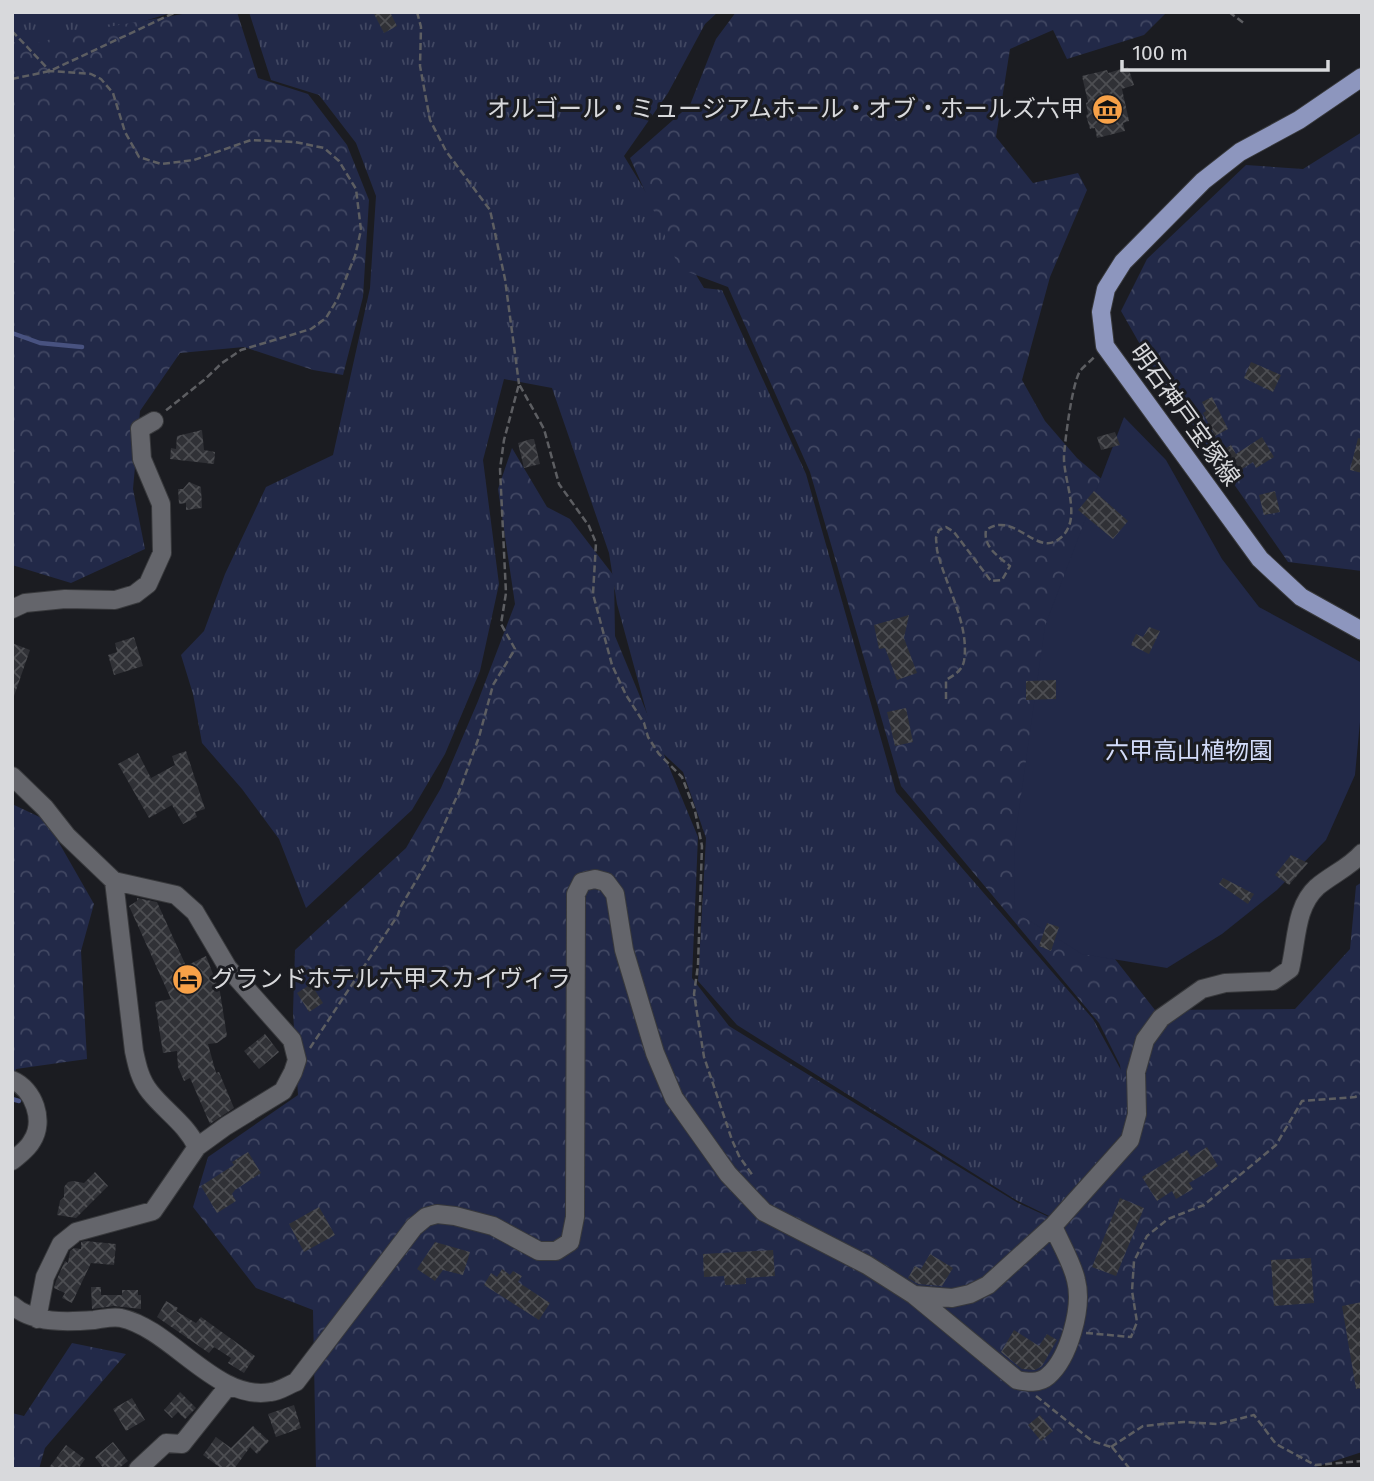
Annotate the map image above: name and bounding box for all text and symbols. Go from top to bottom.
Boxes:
scale bar [1122,28,1328,72]
text: 100 m [1132,40,1188,66]
museum icon: オルゴール・ミュージアムホール・オブ・ホールズ六甲 [1090,92,1124,126]
place label: オルゴール・ミュージアムホール・オブ・ホールズ六甲 [487,95,1084,123]
street label: 明石神戸宝塚線 [1124,339,1246,491]
park label: 六甲高山植物園 [1105,737,1273,765]
hotel icon: グランドホテル六甲スカイヴィラ [171,962,205,996]
place label: グランドホテル六甲スカイヴィラ [211,965,571,993]

